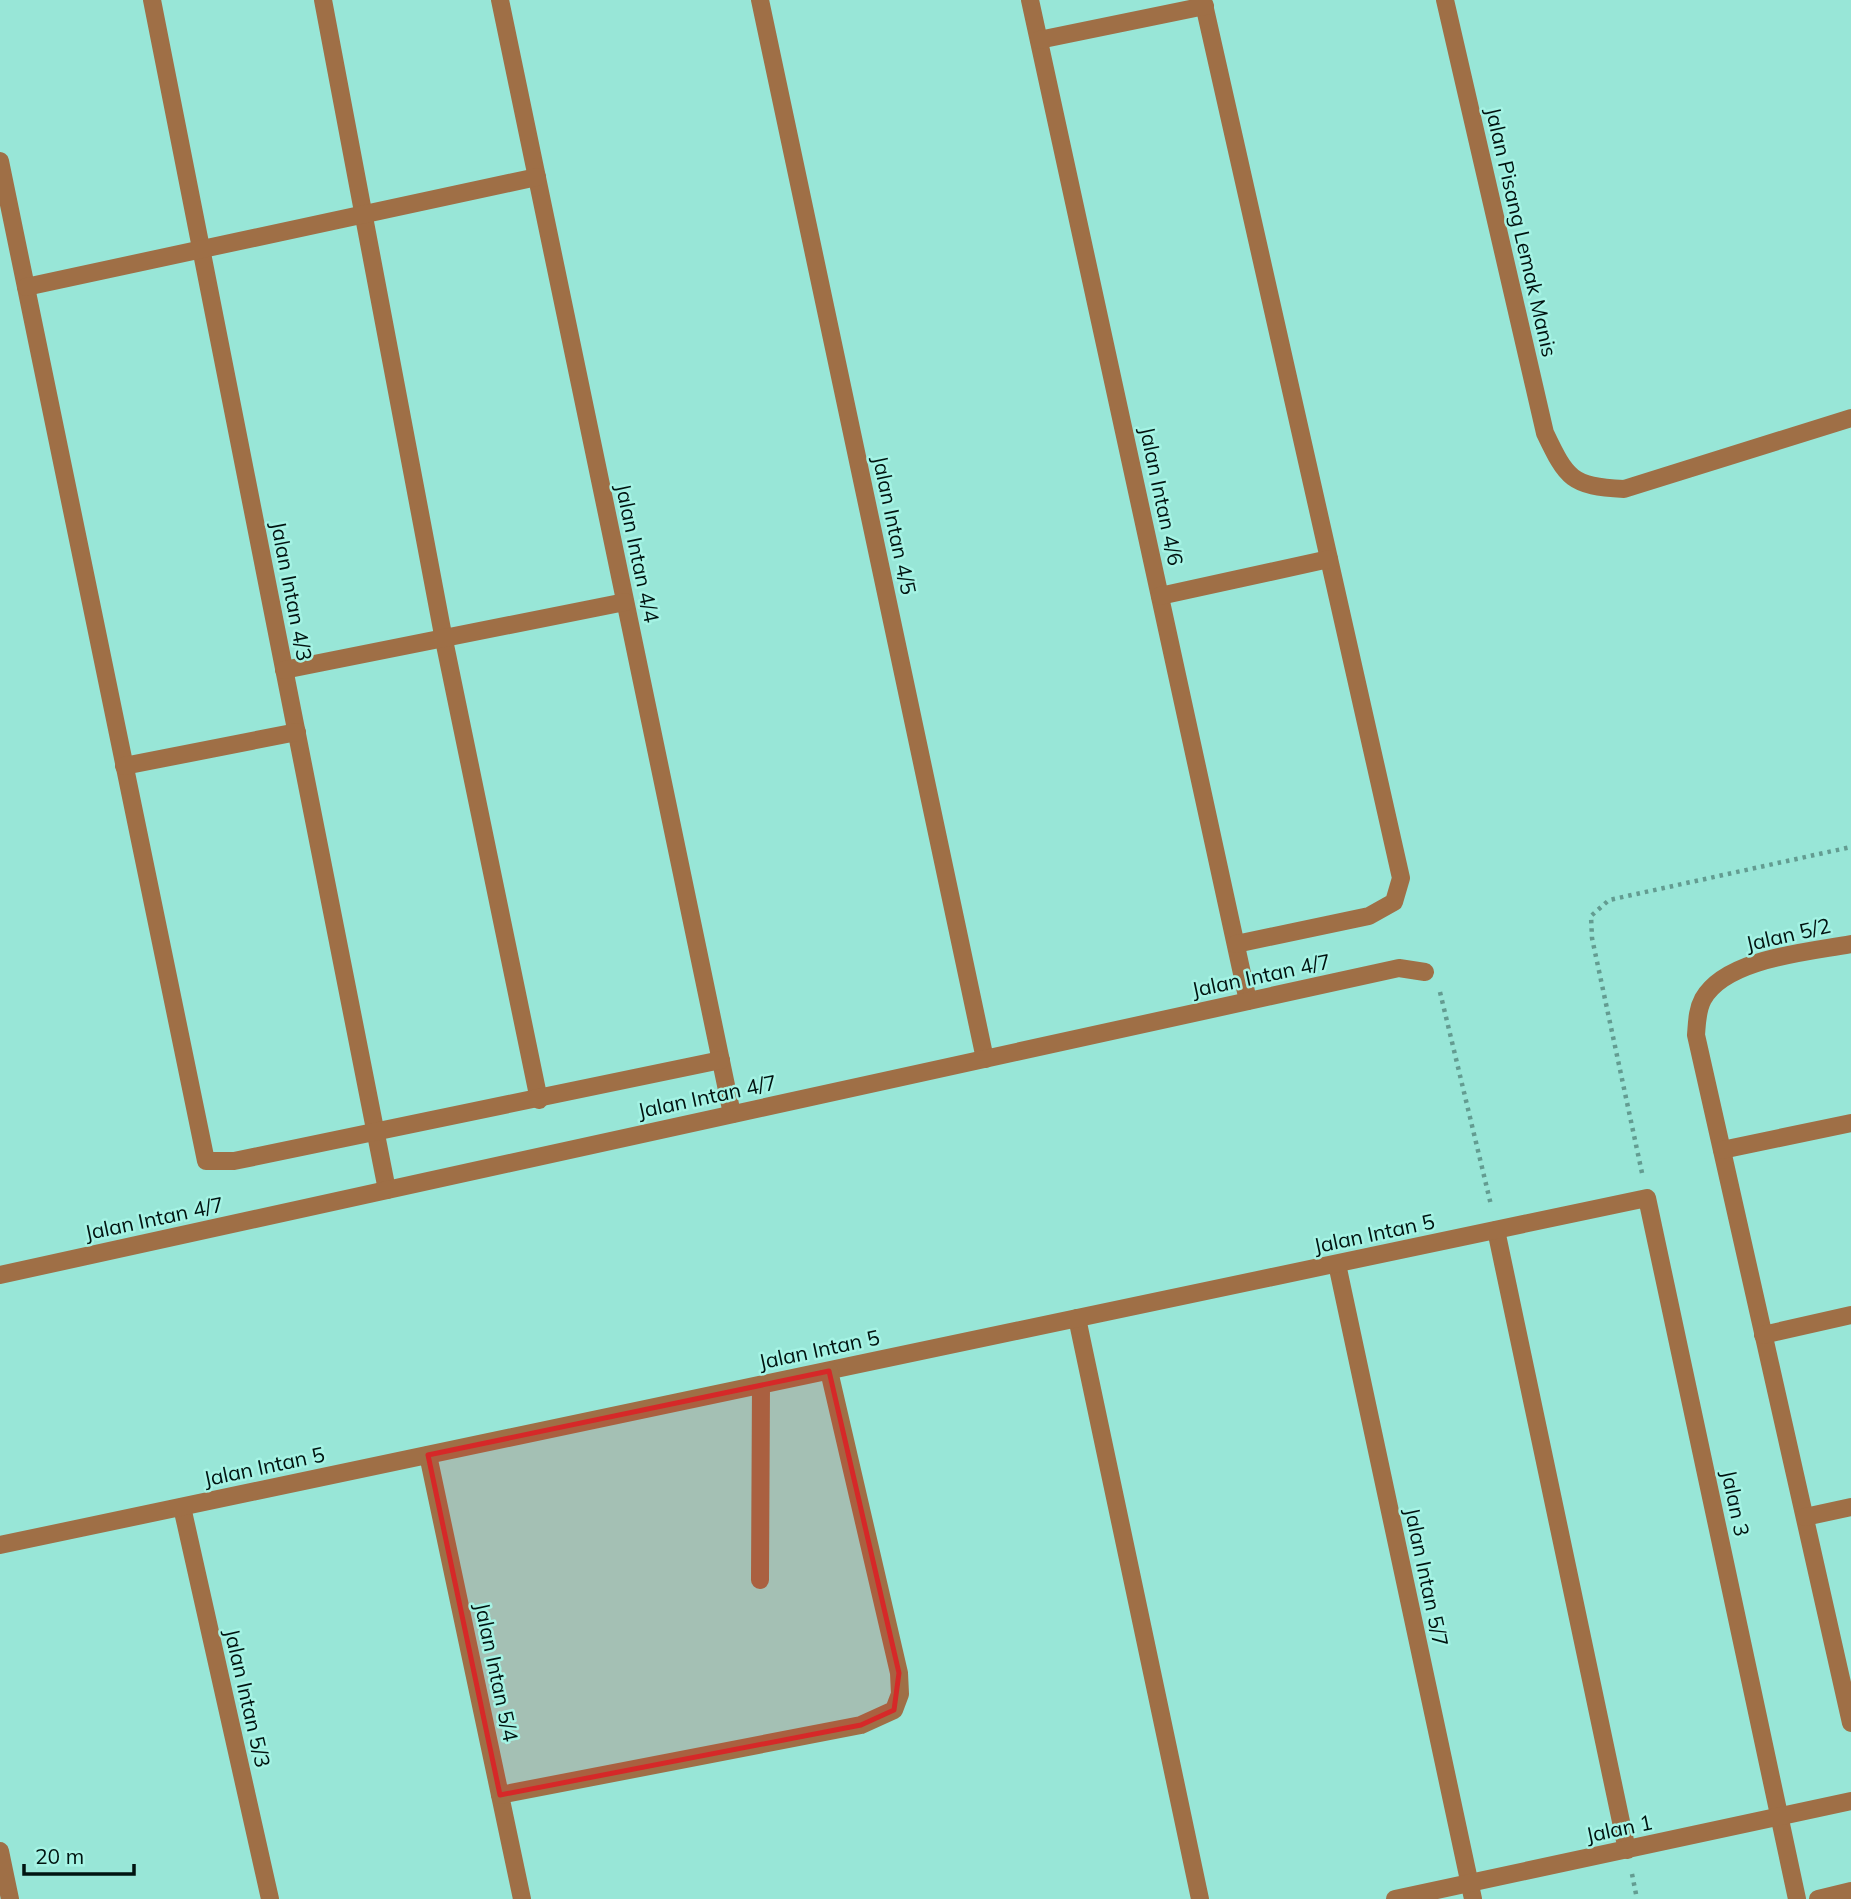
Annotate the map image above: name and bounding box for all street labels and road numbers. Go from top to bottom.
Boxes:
street label: Jalan Pisang Lemak Manis [1481,105,1563,359]
street label: Jalan Intan 4/6 [1135,424,1189,568]
street label: Jalan Intan 4/5 [868,453,922,597]
street label: Jalan Intan 4/4 [611,481,666,625]
street label: Jalan Intan 4/3 [266,519,318,663]
street label: Jalan 5/2 [1743,912,1833,956]
street label: Jalan Intan 4/7 [1189,948,1333,1002]
street label: Jalan Intan 4/7 [635,1069,779,1123]
street label: Jalan Intan 4/7 [82,1191,226,1245]
street label: Jalan Intan 5 [1311,1207,1437,1259]
street label: Jalan Intan 5 [756,1323,882,1375]
street label: Jalan Intan 5 [201,1440,327,1492]
street label: Jalan 3 [1716,1467,1756,1539]
street label: Jalan Intan 5/7 [1400,1505,1454,1649]
street label: Jalan Intan 5/4 [470,1600,525,1744]
street label: Jalan Intan 5/3 [219,1626,277,1770]
street label: Jalan 1 [1583,1808,1655,1848]

